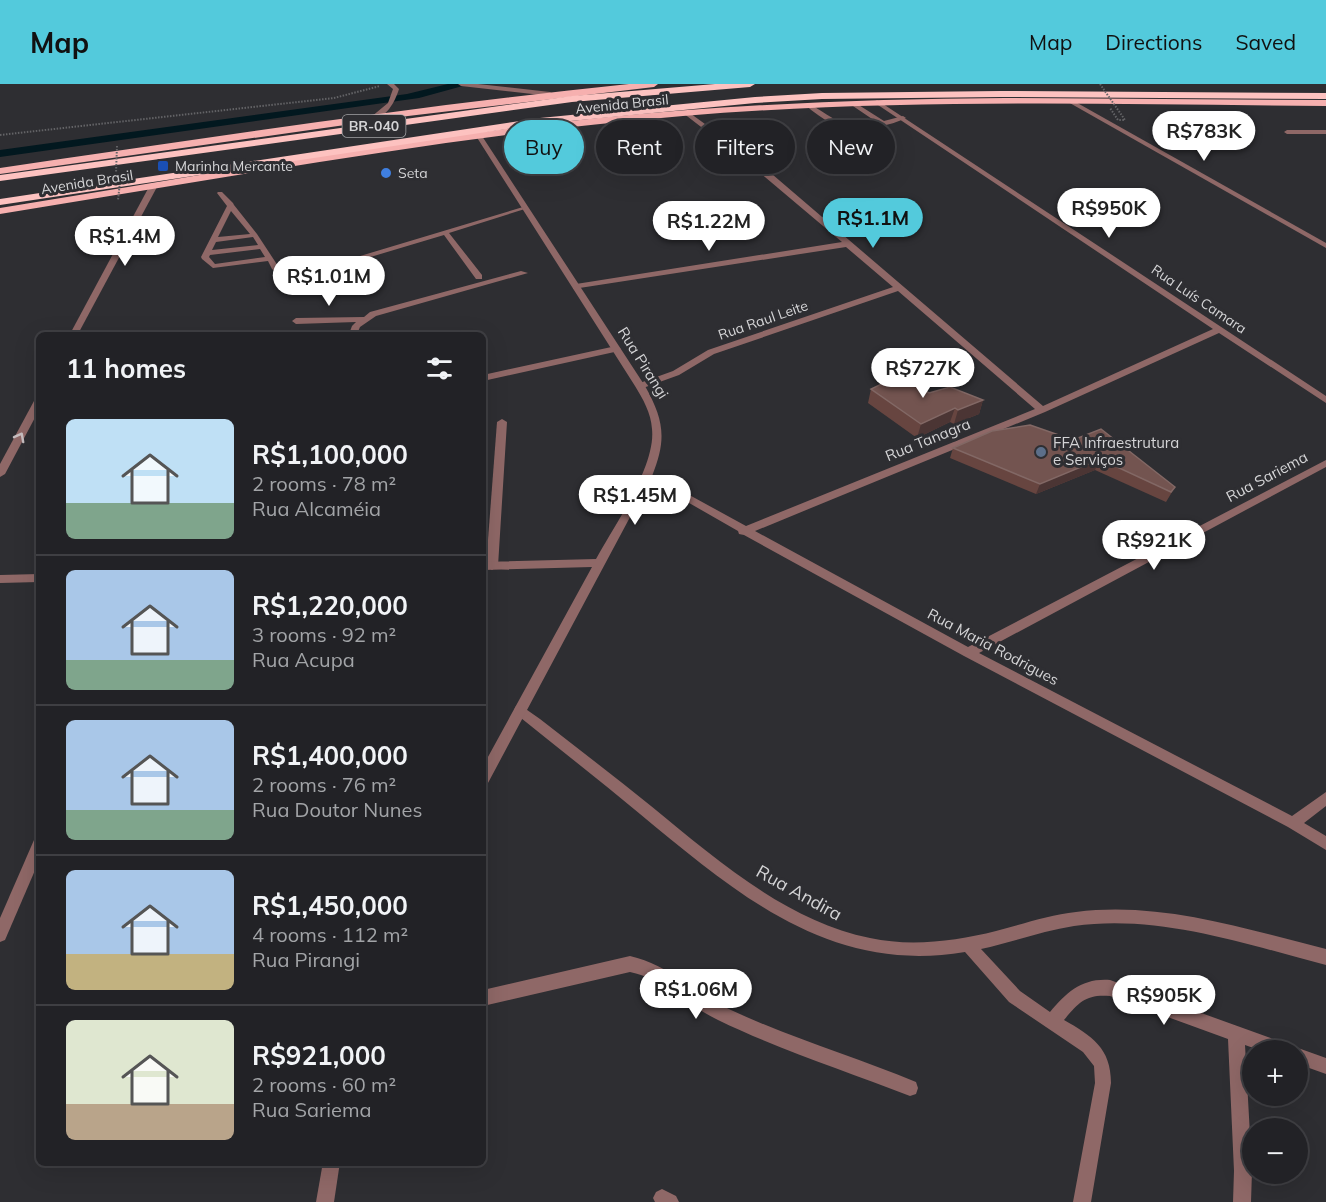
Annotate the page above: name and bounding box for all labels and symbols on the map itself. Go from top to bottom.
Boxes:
street label: Avenida Brasil [575,90,669,118]
pin: R$783K [1155,111,1253,162]
road number: BR-040 [342,115,406,137]
place label: Marinha Mercante [175,157,293,175]
marker: Marinha Mercante [156,159,170,173]
place label: Seta [398,164,428,182]
street label: Avenida Brasil [39,166,135,198]
marker: Seta [379,166,393,180]
pin: R$950K [1060,188,1158,239]
pin: R$1.1M [824,198,922,249]
pin: R$1.22M [654,201,764,252]
pin: R$1.4M [76,216,174,267]
pin: R$1.01M [274,256,384,307]
street label: Rua Luís Camara [1148,260,1250,338]
street label: Rua Raul Leite [716,296,810,344]
street label: Rua Pirangi [614,323,673,402]
pin: R$727K [874,348,972,399]
street label: Rua Tanagra [882,414,973,465]
one-way arrow [12,433,24,444]
place label: FFA Infraestrutura e Serviços [1053,433,1179,469]
marker: FFA Infraestrutura e Serviços [1034,445,1048,459]
street label: Rua Sariema [1223,447,1311,506]
pin: R$1.45M [580,475,690,526]
pin: R$921K [1105,520,1203,571]
street label: Rua Maria Rodrigues [924,604,1062,689]
street label: Rua Andira [752,860,846,926]
pin: R$1.06M [641,969,751,1020]
pin: R$905K [1115,975,1213,1026]

